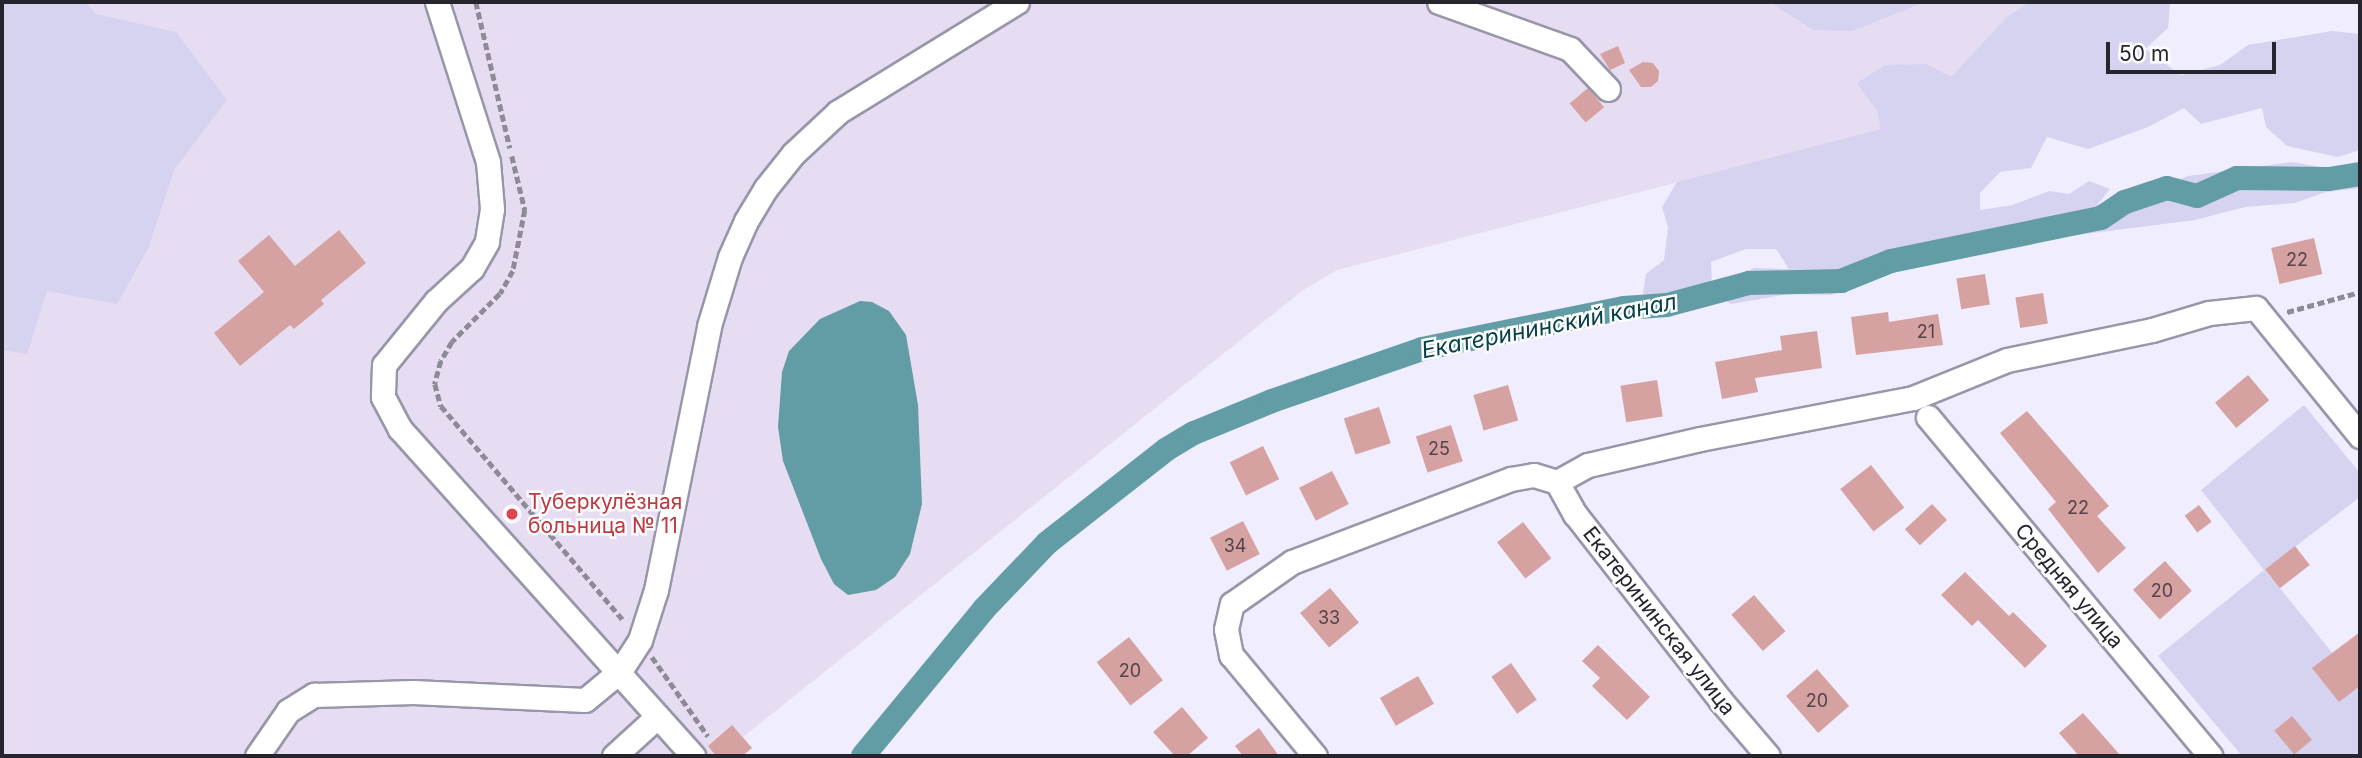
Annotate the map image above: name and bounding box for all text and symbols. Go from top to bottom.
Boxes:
scale bar [2110,28,2280,72]
text: 50 m [2119,41,2169,66]
house number: 22 [2286,249,2308,271]
water label: Екатерининский канал [1419,288,1679,364]
house number: 21 [1917,321,1935,343]
house number: 25 [1428,438,1450,460]
place label: Туберкулёзная больница № 11 [528,489,682,539]
house number: 22 [2067,497,2089,519]
marker: Туберкулёзная больница № 11 [502,504,522,524]
street label: Средняя улица [2010,519,2128,653]
street label: Екатерининская улица [1578,522,1740,720]
house number: 34 [1224,535,1246,557]
house number: 20 [2151,580,2173,602]
house number: 33 [1318,607,1340,629]
house number: 20 [1119,660,1141,682]
house number: 20 [1806,690,1828,712]

